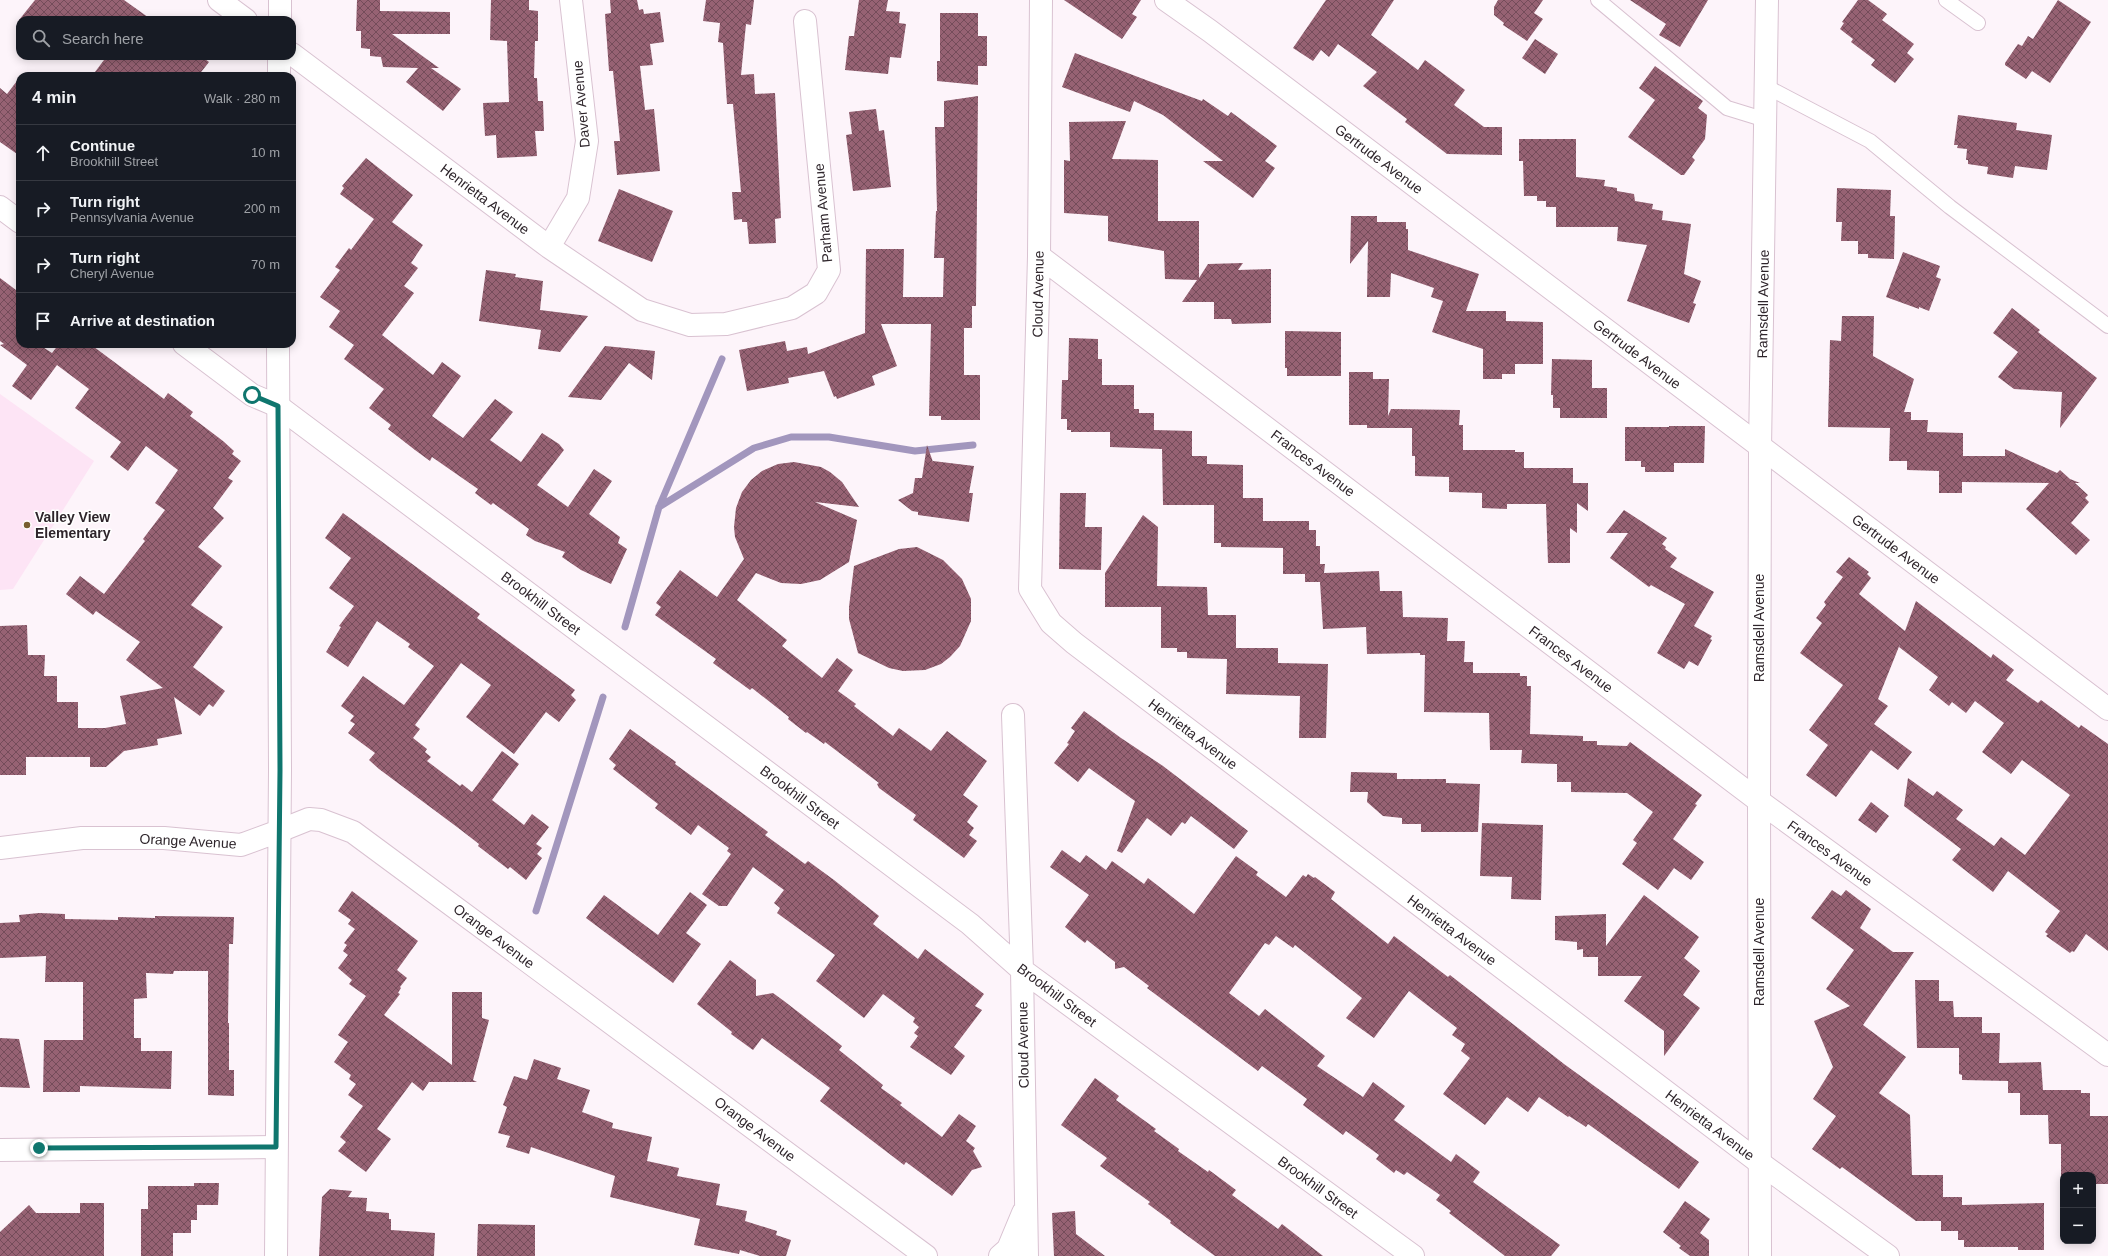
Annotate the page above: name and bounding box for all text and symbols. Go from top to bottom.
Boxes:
search box [16,16,296,60]
icon: search [30,27,52,49]
text: Search here [62,30,144,47]
street label: Daver Avenue [569,59,593,148]
text: 4 min [32,88,76,107]
text: Walk · 280 m [204,91,280,106]
street label: Gertrude Avenue [1332,121,1426,197]
text: Continue [70,137,135,154]
icon: ahead [32,142,54,164]
text: 10 m [251,145,280,160]
text: Brookhill Street [70,154,158,169]
street label: Henrietta Avenue [437,160,533,238]
street label: Parham Avenue [811,163,835,263]
text: Turn right [70,193,140,210]
icon: right [32,198,54,220]
text: 200 m [244,201,280,216]
text: Pennsylvania Avenue [70,210,194,225]
text: Turn right [70,249,140,266]
street label: Ramsdell Avenue [1754,249,1772,358]
street label: Cloud Avenue [1029,250,1047,338]
icon: right [32,254,54,276]
text: 70 m [251,257,280,272]
text: Cheryl Avenue [70,266,154,281]
icon: arrive [32,310,54,332]
text: Arrive at destination [70,312,215,329]
street label: Gertrude Avenue [1590,316,1684,392]
route start [243,386,261,404]
street label: Frances Avenue [1268,426,1358,500]
place label: Valley View Elementary [35,509,111,541]
street label: Gertrude Avenue [1849,511,1943,587]
marker: Valley View Elementary [22,520,32,530]
street label: Brookhill Street [498,568,584,638]
street label: Ramsdell Avenue [1751,573,1767,682]
street label: Frances Avenue [1526,622,1616,696]
street label: Henrietta Avenue [1145,695,1241,773]
street label: Brookhill Street [757,762,843,832]
street label: Frances Avenue [1784,817,1876,889]
street label: Orange Avenue [139,830,237,852]
street label: Henrietta Avenue [1404,891,1500,969]
street label: Ramsdell Avenue [1751,897,1767,1006]
street label: Orange Avenue [450,900,538,972]
street label: Brookhill Street [1014,960,1100,1030]
street label: Cloud Avenue [1014,1001,1032,1089]
street label: Henrietta Avenue [1662,1086,1758,1164]
street label: Orange Avenue [711,1093,799,1165]
route end [30,1139,48,1157]
street label: Brookhill Street [1275,1153,1361,1221]
map controls [2060,1172,2096,1244]
button: + [2060,1172,2096,1208]
button: − [2060,1208,2096,1244]

